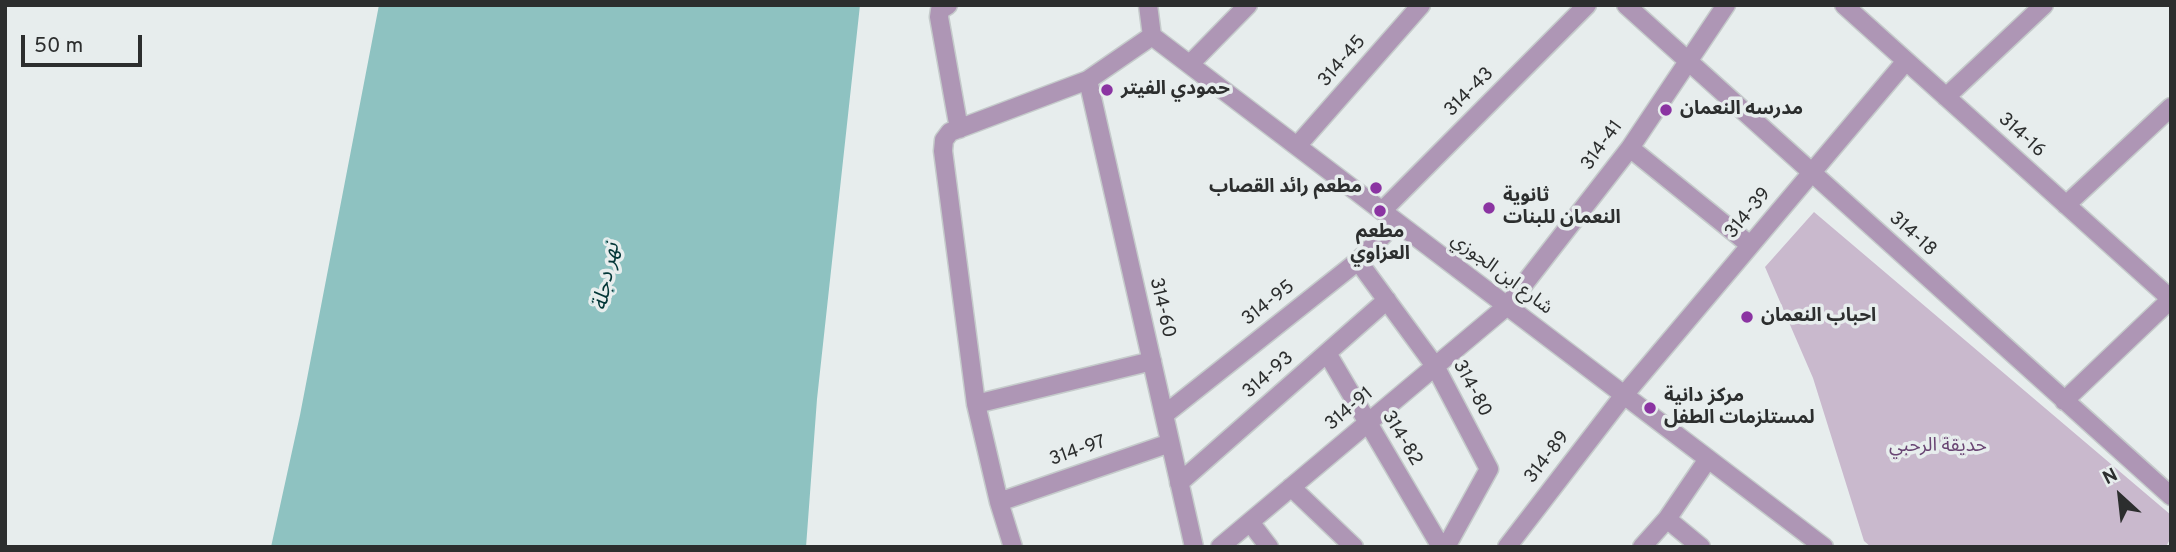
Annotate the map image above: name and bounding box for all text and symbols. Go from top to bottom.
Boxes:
scale bar [24,21,145,65]
street label: 314-45 [1314,31,1372,93]
text: 50 m [34,33,83,60]
street label: 314-43 [1440,63,1500,123]
place label: حمودي الفيتر [1121,79,1230,101]
marker: حمودي الفيتر [1099,82,1115,98]
place label: مدرسه النعمان [1680,99,1803,121]
marker: مدرسه النعمان [1658,102,1674,118]
street label: 314-16 [1993,109,2049,163]
street label: 314-41 [1577,116,1629,176]
place label: مطعم رائد القصاب [1209,177,1362,199]
marker: مطعم رائد القصاب [1368,180,1384,196]
street label: 314-39 [1721,184,1777,244]
place label: ثانوية النعمان للبنات [1503,186,1621,230]
marker: ثانوية النعمان للبنات [1481,200,1497,216]
marker: مطعم العزاوي [1372,203,1388,219]
street label: 314-18 [1883,208,1941,262]
place label: مطعم العزاوي [1350,222,1410,266]
street label: شارع ابن الجوزي [1446,229,1556,321]
water label: نهر دجلة [589,241,627,313]
street label: 314-60 [1143,276,1179,340]
street label: 314-95 [1238,276,1300,332]
place label: احباب النعمان [1761,306,1876,328]
marker: احباب النعمان [1739,309,1755,325]
street label: 314-93 [1239,348,1299,404]
street label: 314-80 [1447,357,1495,421]
street label: 314-91 [1321,383,1379,437]
place label: مركز دانية لمستلزمات الطفل [1664,386,1815,430]
marker: مركز دانية لمستلزمات الطفل [1642,400,1658,416]
street label: 314-82 [1376,407,1426,471]
street label: 314-89 [1521,427,1575,489]
street label: 314-97 [1047,432,1109,472]
park label: حديقة الرحبي [1889,436,1987,458]
north arrow [2085,461,2155,531]
text: N [2099,463,2122,491]

